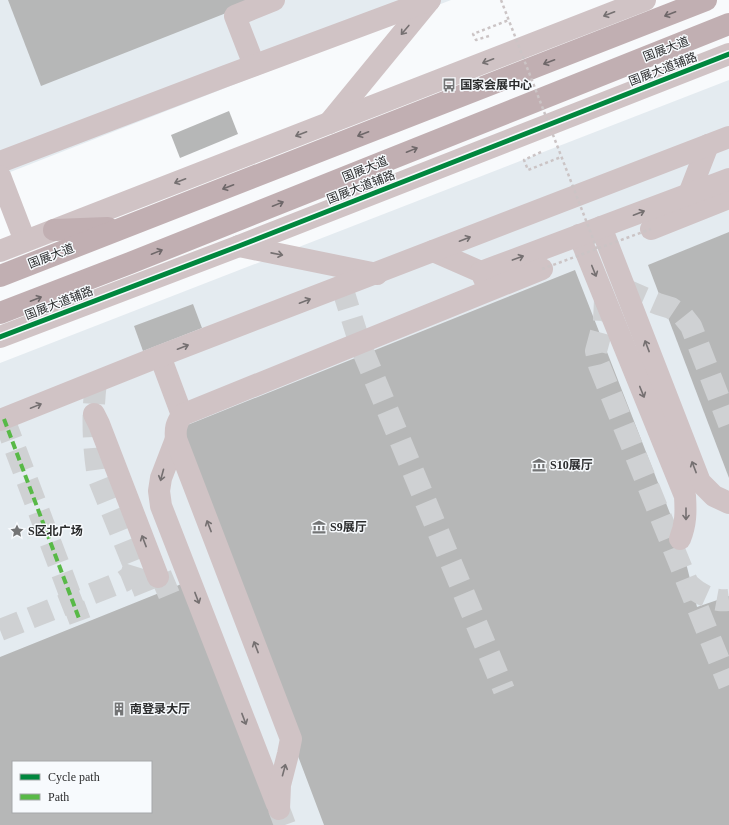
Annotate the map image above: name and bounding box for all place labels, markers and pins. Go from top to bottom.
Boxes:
bus stop icon: 国家会展中心 [441,77,457,93]
place label: 国家会展中心 [460,78,532,92]
museum icon: S10展厅 [531,457,547,473]
place label: S10展厅 [550,458,593,472]
museum icon: S9展厅 [311,519,327,535]
place label: S9展厅 [330,520,367,534]
place icon: S区北广场 [9,523,25,539]
place label: S区北广场 [28,524,83,538]
building icon: 南登录大厅 [111,701,127,717]
place label: 南登录大厅 [130,702,190,716]

